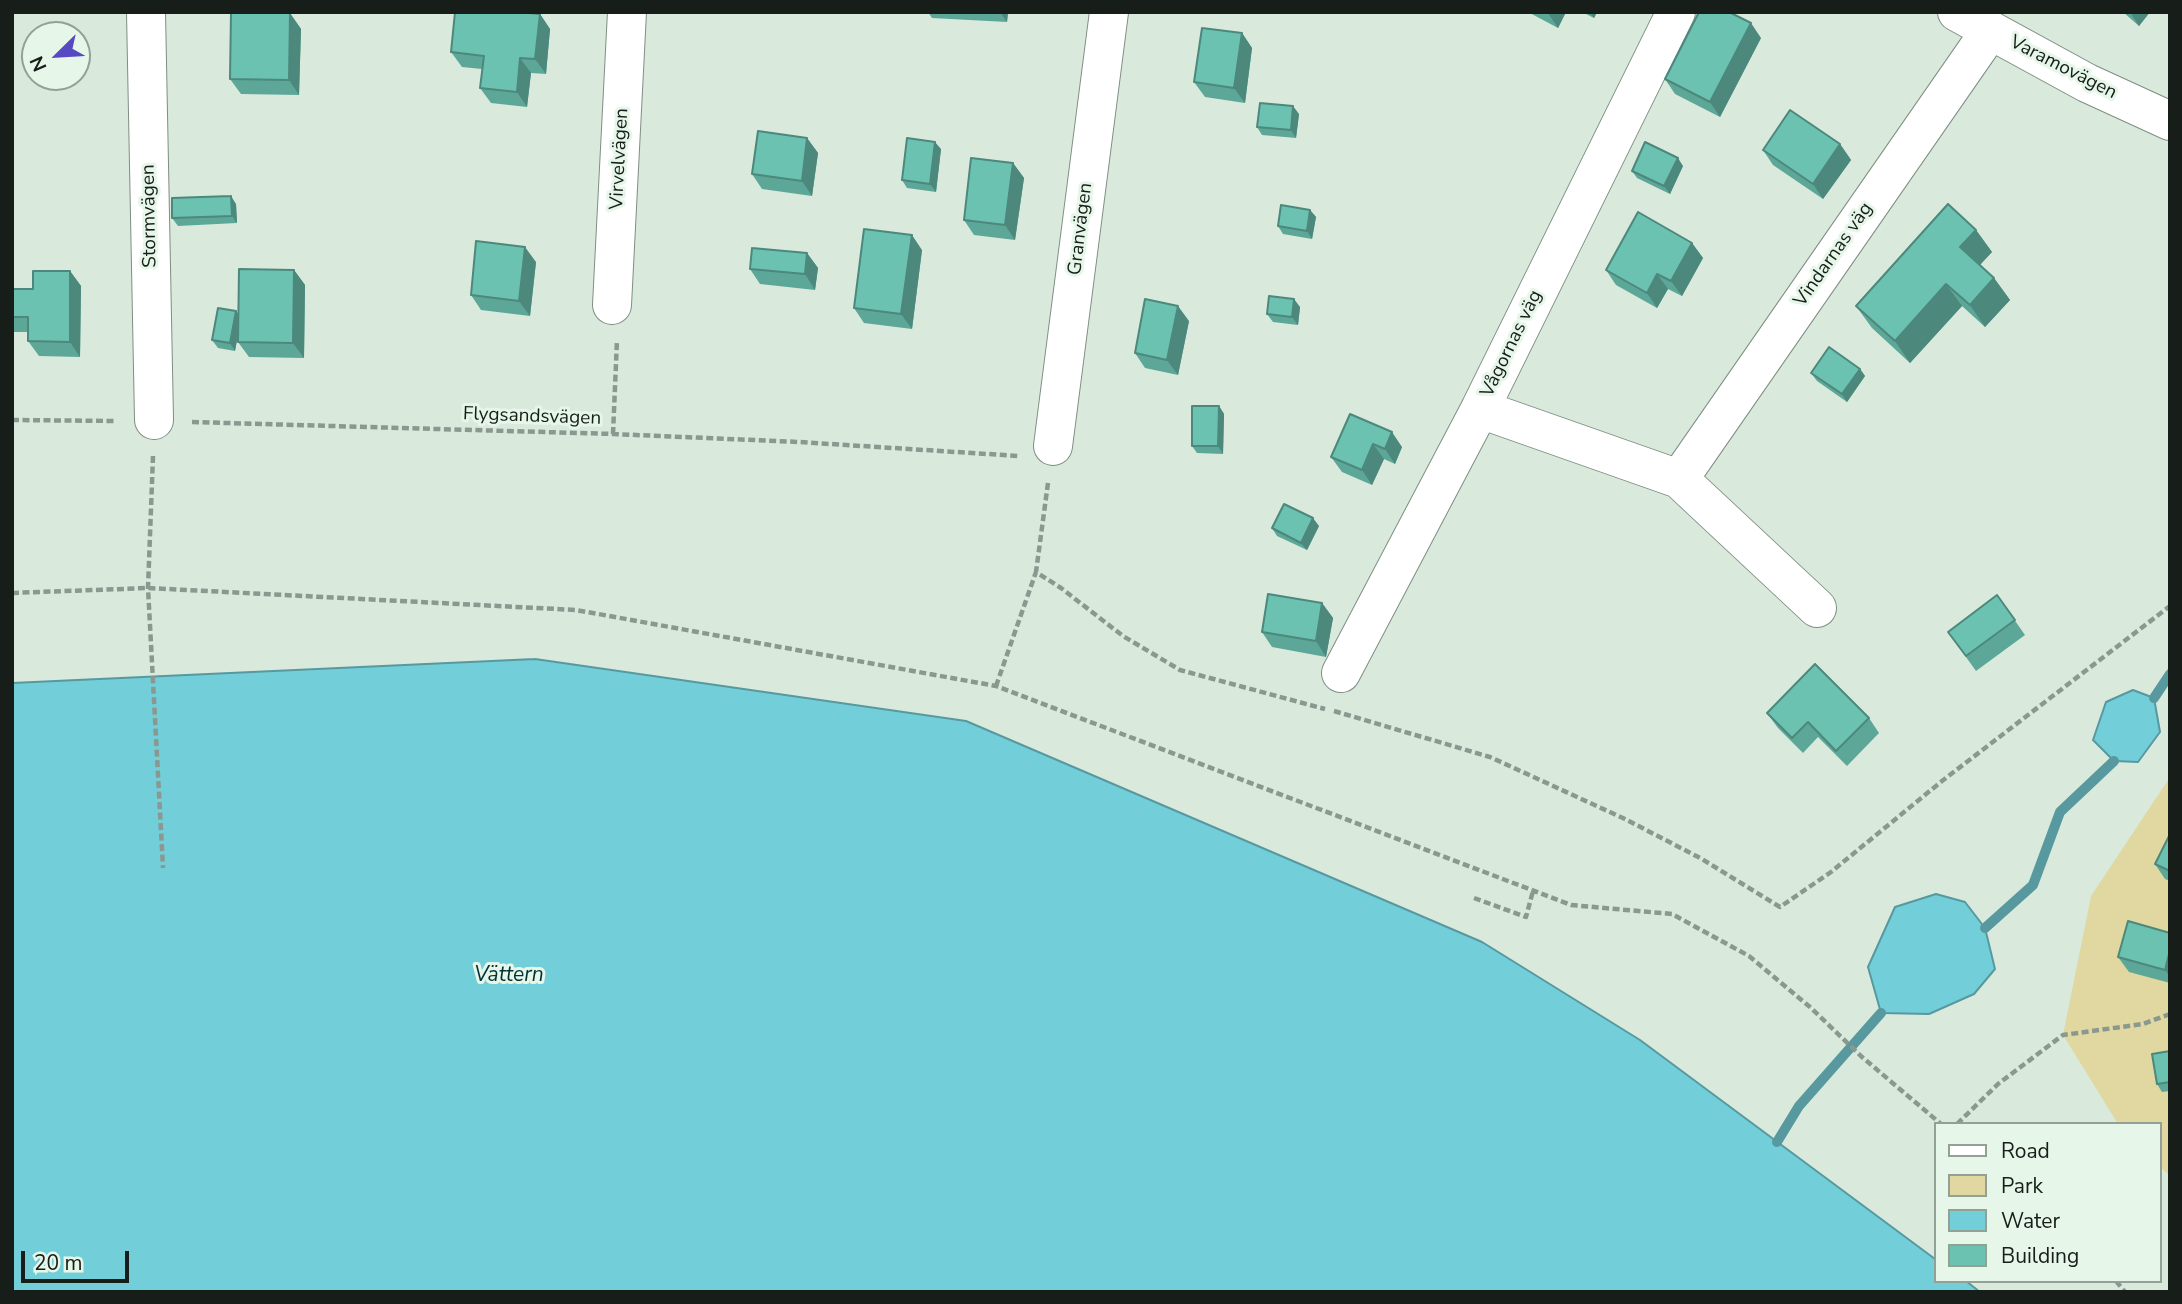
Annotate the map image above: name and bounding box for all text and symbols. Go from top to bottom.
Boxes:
north arrow [21,21,91,91]
street label: Varamovägen [2006,31,2120,105]
text: N [24,52,53,76]
street label: Virvelvägen [606,108,634,210]
street label: Stormvägen [138,164,162,268]
street label: Granvägen [1064,181,1098,277]
street label: Vindarnas väg [1790,199,1878,311]
street label: Vågornas väg [1476,287,1548,401]
street label: Flygsandsvägen [462,403,602,431]
water label: Vättern [474,963,544,989]
legend [1934,1122,2161,1283]
text: Road [2001,1137,2050,1165]
text: Park [2001,1172,2043,1200]
text: Water [2001,1207,2060,1235]
scale bar [24,1238,133,1282]
text: Building [2001,1242,2079,1270]
text: 20 m [34,1249,83,1277]

